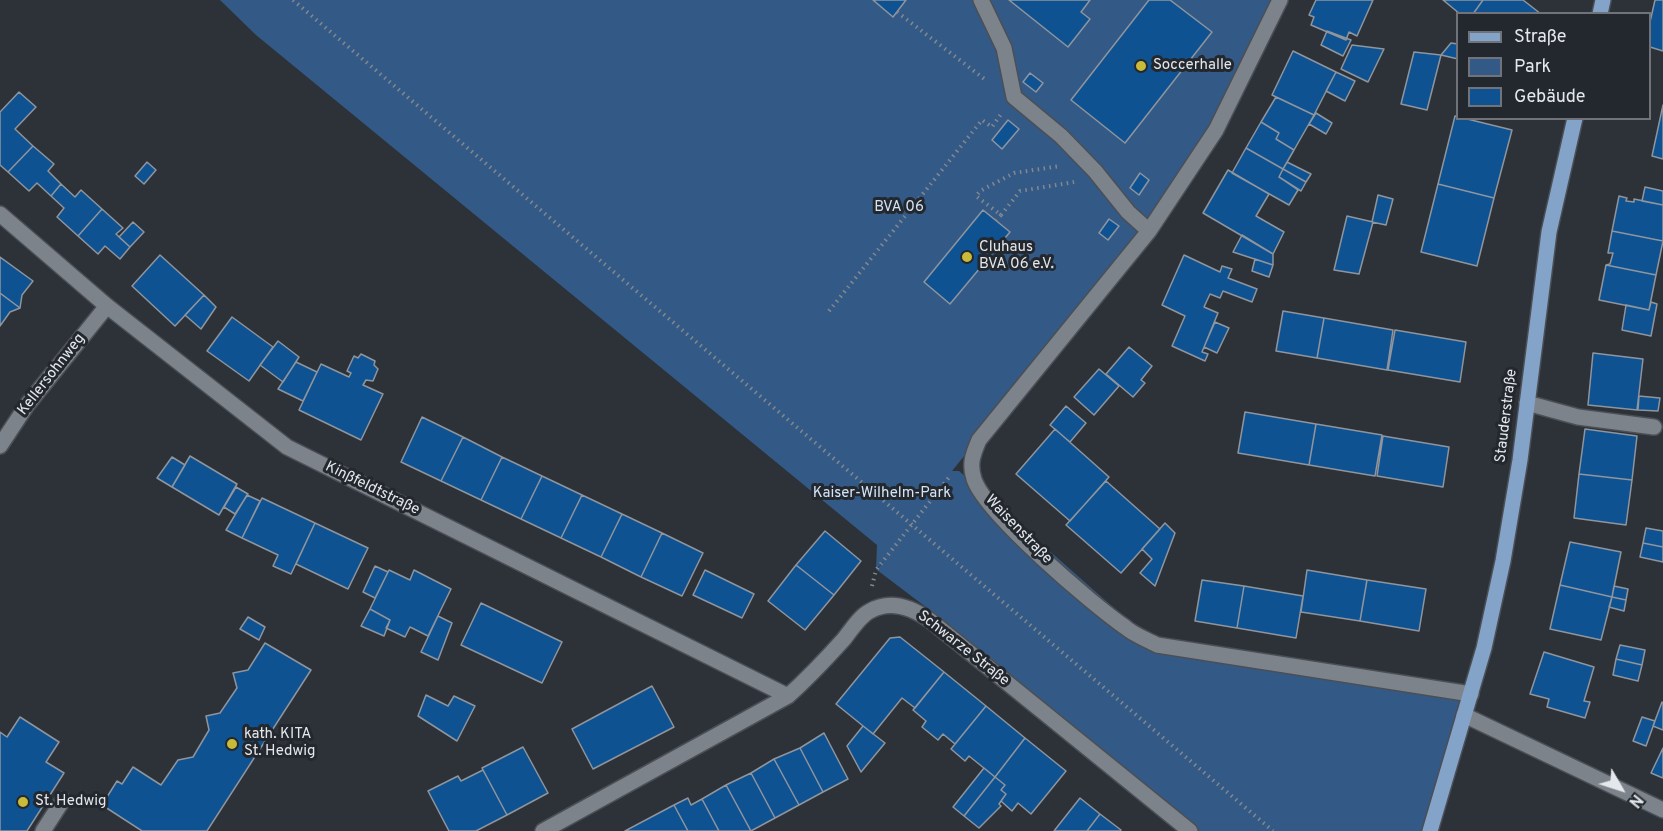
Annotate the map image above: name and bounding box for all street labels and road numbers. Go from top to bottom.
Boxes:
street label: Kellersohnweg [14,330,90,420]
street label: Stauderstraße [1492,368,1522,464]
street label: Kinßfeldtstraße [322,458,422,520]
street label: Waisenstraße [981,492,1055,568]
street label: Schwarze Straße [914,608,1012,690]

